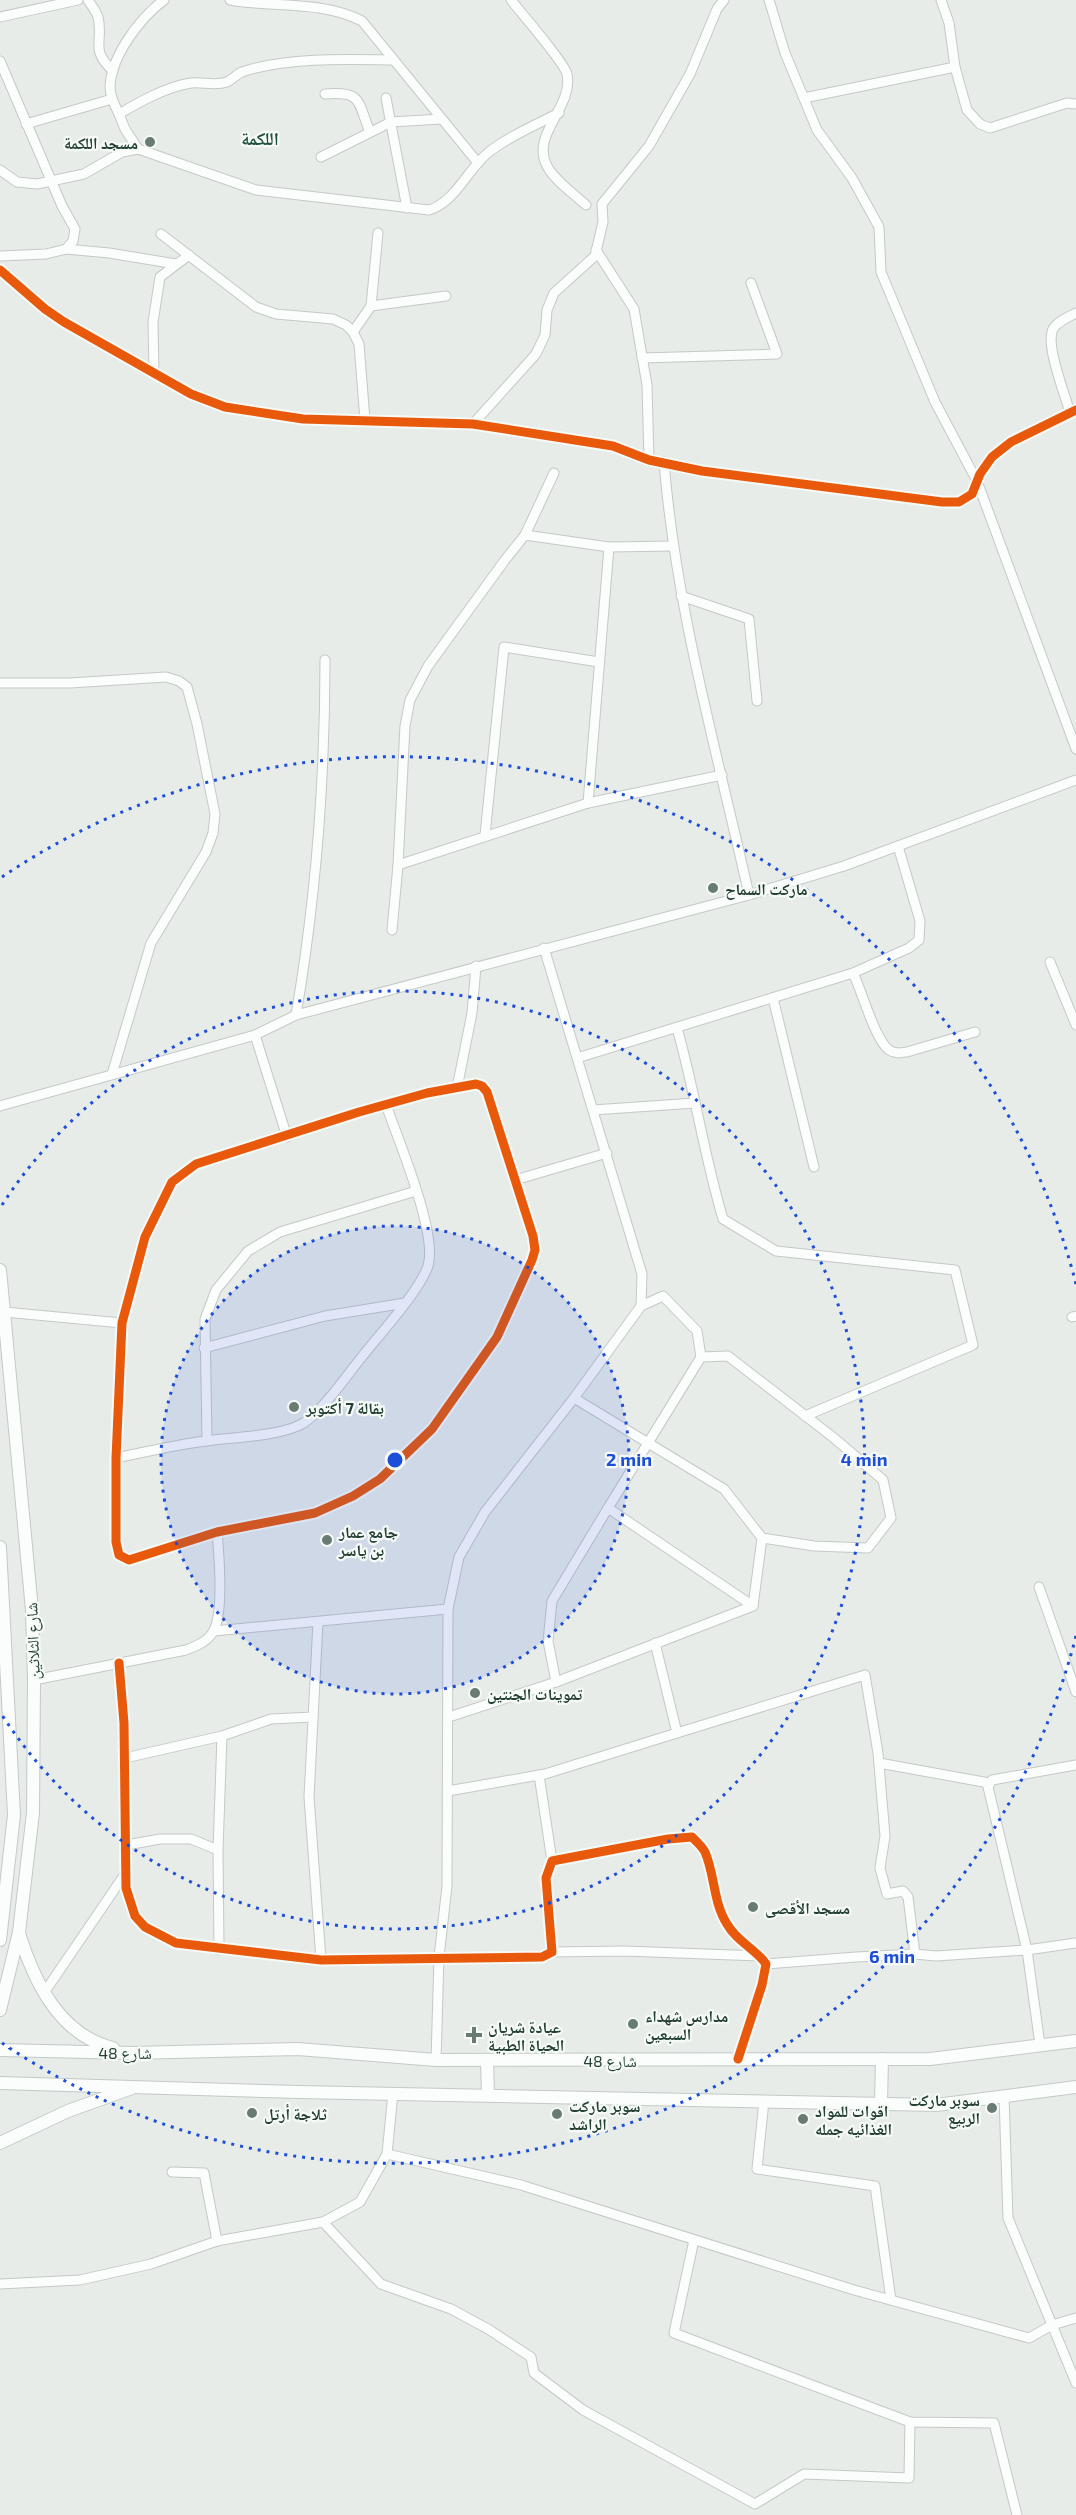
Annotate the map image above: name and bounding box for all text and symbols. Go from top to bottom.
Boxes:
district label: اللكمة [241,127,279,149]
place label: مسجد اللكمة [64,133,138,152]
marker: مسجد اللكمة [143,135,157,149]
place label: ماركت السماح [725,879,808,900]
marker: ماركت السماح [706,881,720,895]
place label: بقالة 7 أكتوبر [305,1398,384,1417]
marker: بقالة 7 أكتوبر [287,1400,301,1414]
text: 2 min [606,1448,652,1470]
text: 4 min [841,1448,888,1470]
centre of rings [385,1450,405,1470]
place label: جامع عمار بن ياسر [338,1522,398,1560]
marker: جامع عمار بن ياسر [320,1533,334,1547]
street label: شارع الثلاثين [21,1602,45,1680]
place label: تموينات الجنتين [487,1684,583,1704]
marker: تموينات الجنتين [468,1686,482,1700]
place label: مسجد الأقصى [765,1898,850,1918]
marker: مسجد الأقصى [746,1900,760,1914]
text: 6 min [869,1945,915,1967]
place label: مدارس شهداء السبعين [645,2006,728,2044]
place label: عيادة شريان الحياة الطبية [488,2017,564,2054]
marker: مدارس شهداء السبعين [626,2017,640,2031]
marker: عيادة شريان الحياة الطبية [465,2026,483,2044]
street label: شارع 48 [98,2043,152,2064]
street label: شارع 48 [583,2051,637,2072]
place label: سوبر ماركت الربيع [908,2090,980,2129]
place label: سوبر ماركت الراشد [569,2096,641,2133]
place label: اقوات للمواد الغذائيه جمله [815,2101,892,2138]
marker: سوبر ماركت الربيع [985,2101,999,2115]
place label: ثلاجة أرتل [264,2104,328,2124]
marker: ثلاجة أرتل [245,2106,259,2120]
marker: سوبر ماركت الراشد [550,2107,564,2121]
marker: اقوات للمواد الغذائيه جمله [796,2112,810,2126]

